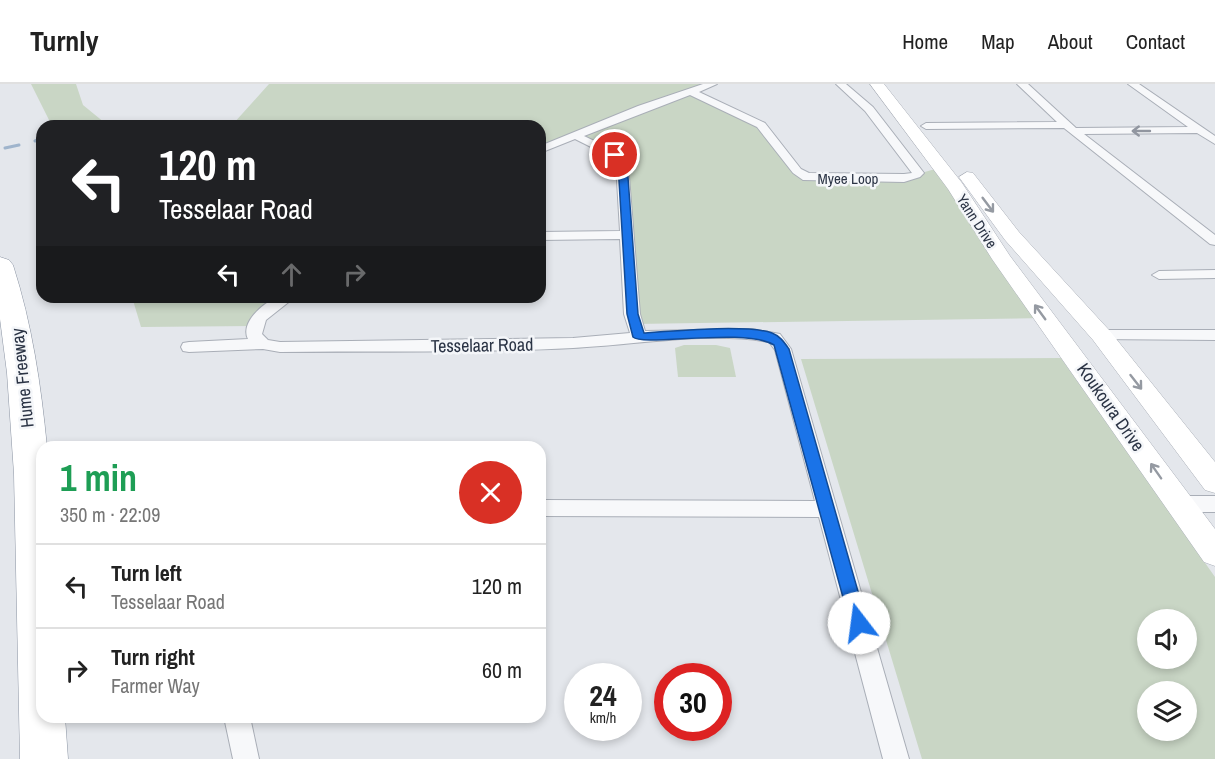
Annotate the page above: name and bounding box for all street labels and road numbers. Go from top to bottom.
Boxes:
street label: Myee Loop [818,168,879,189]
street label: Yann Drive [952,190,1002,252]
street label: Hume Freeway [4,326,40,429]
street label: Tesselaar Road [431,332,533,358]
street label: Koukoura Drive [1071,358,1151,456]

